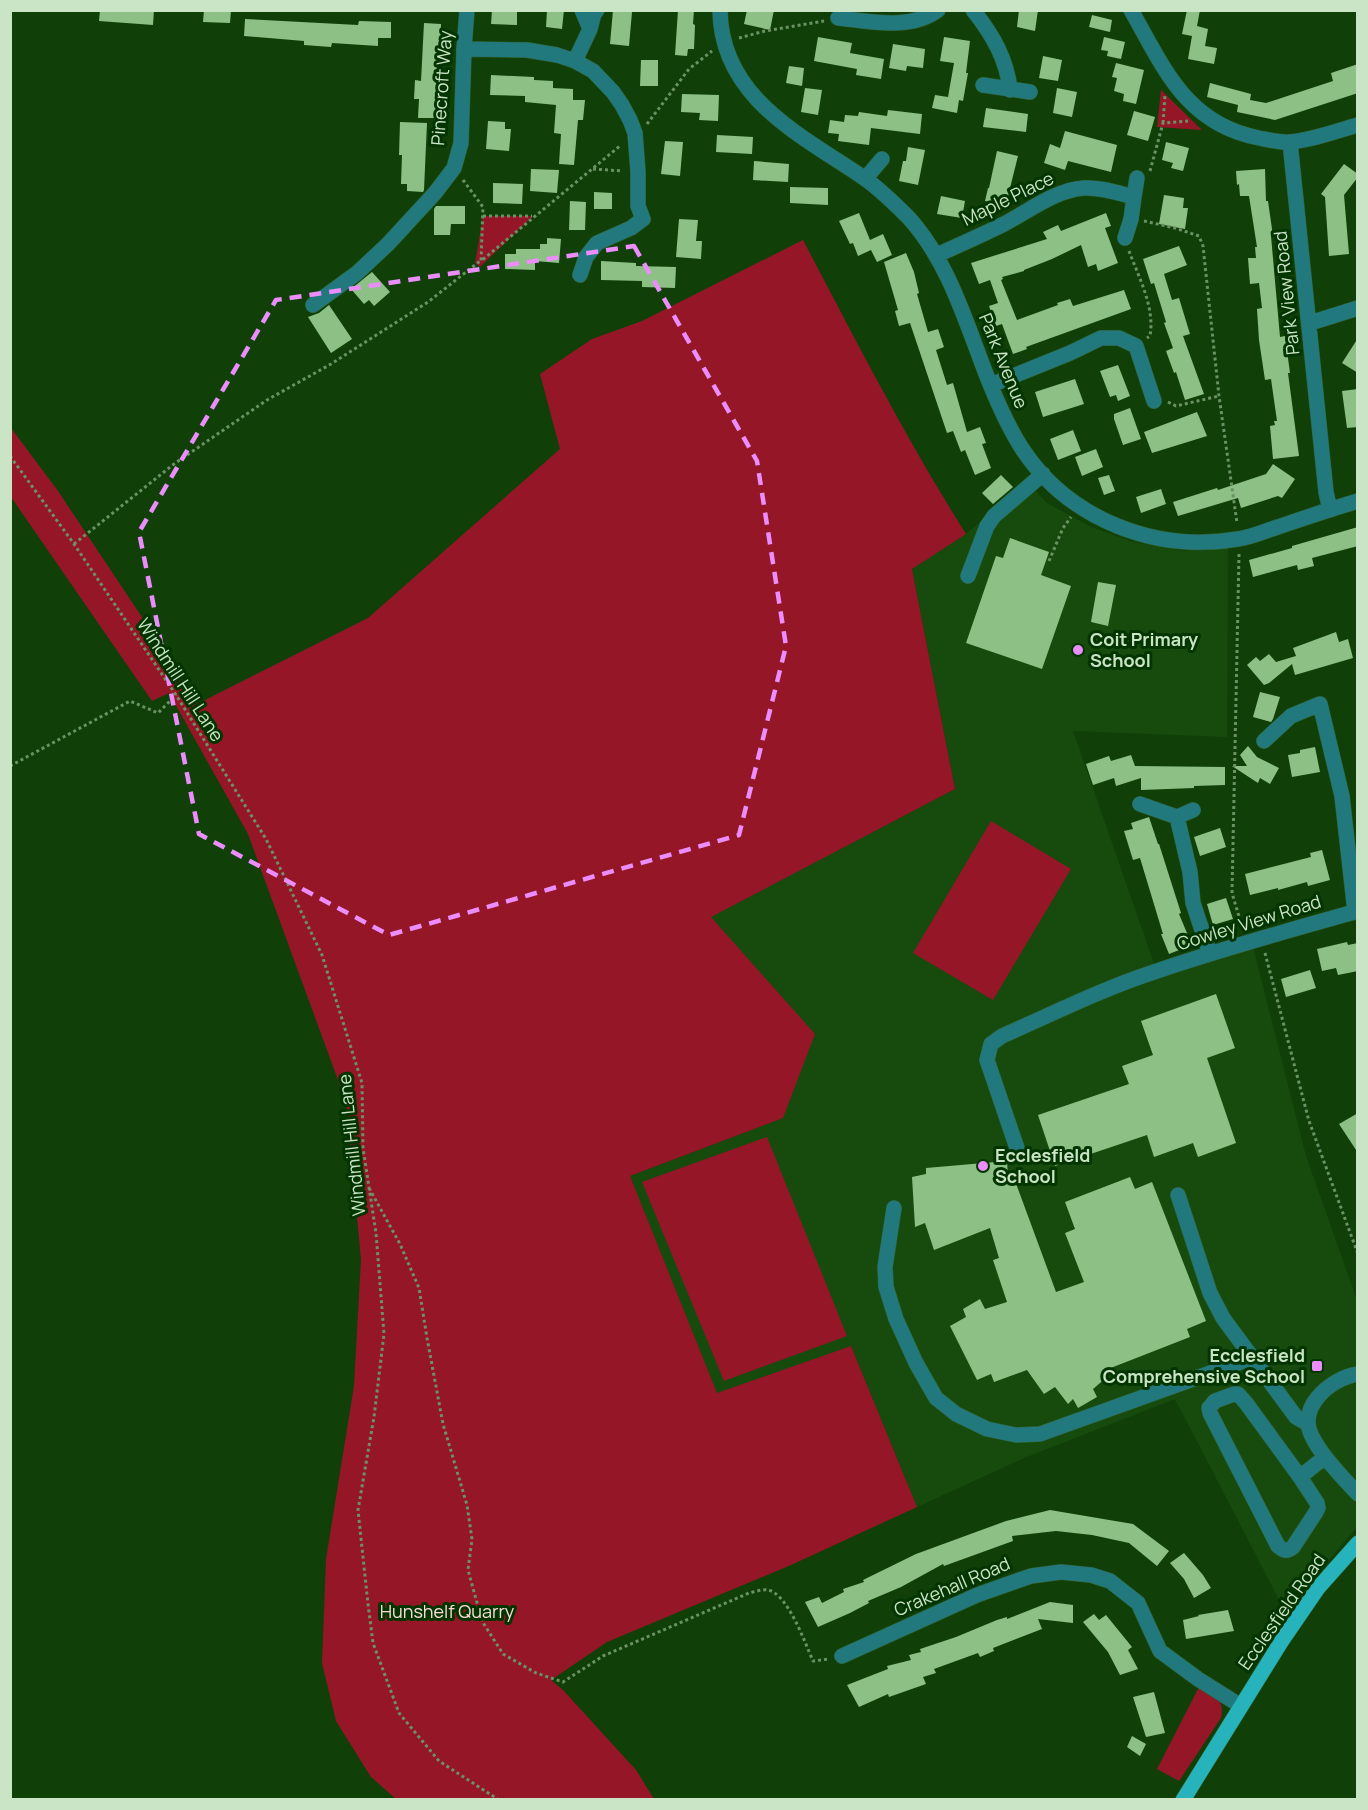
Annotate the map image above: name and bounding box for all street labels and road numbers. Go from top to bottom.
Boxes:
street label: Pinecroft Way [425,29,457,146]
street label: Maple Place [958,166,1057,231]
street label: Park View Road [1268,230,1304,356]
street label: Park Avenue [974,309,1034,412]
street label: Windmill Hill Lane [132,613,230,746]
street label: Cowley View Road [1174,889,1324,955]
street label: Windmill Hill Lane [332,1073,370,1217]
street label: Ecclesfield Road [1232,1549,1330,1674]
street label: Crakehall Road [890,1551,1013,1621]

